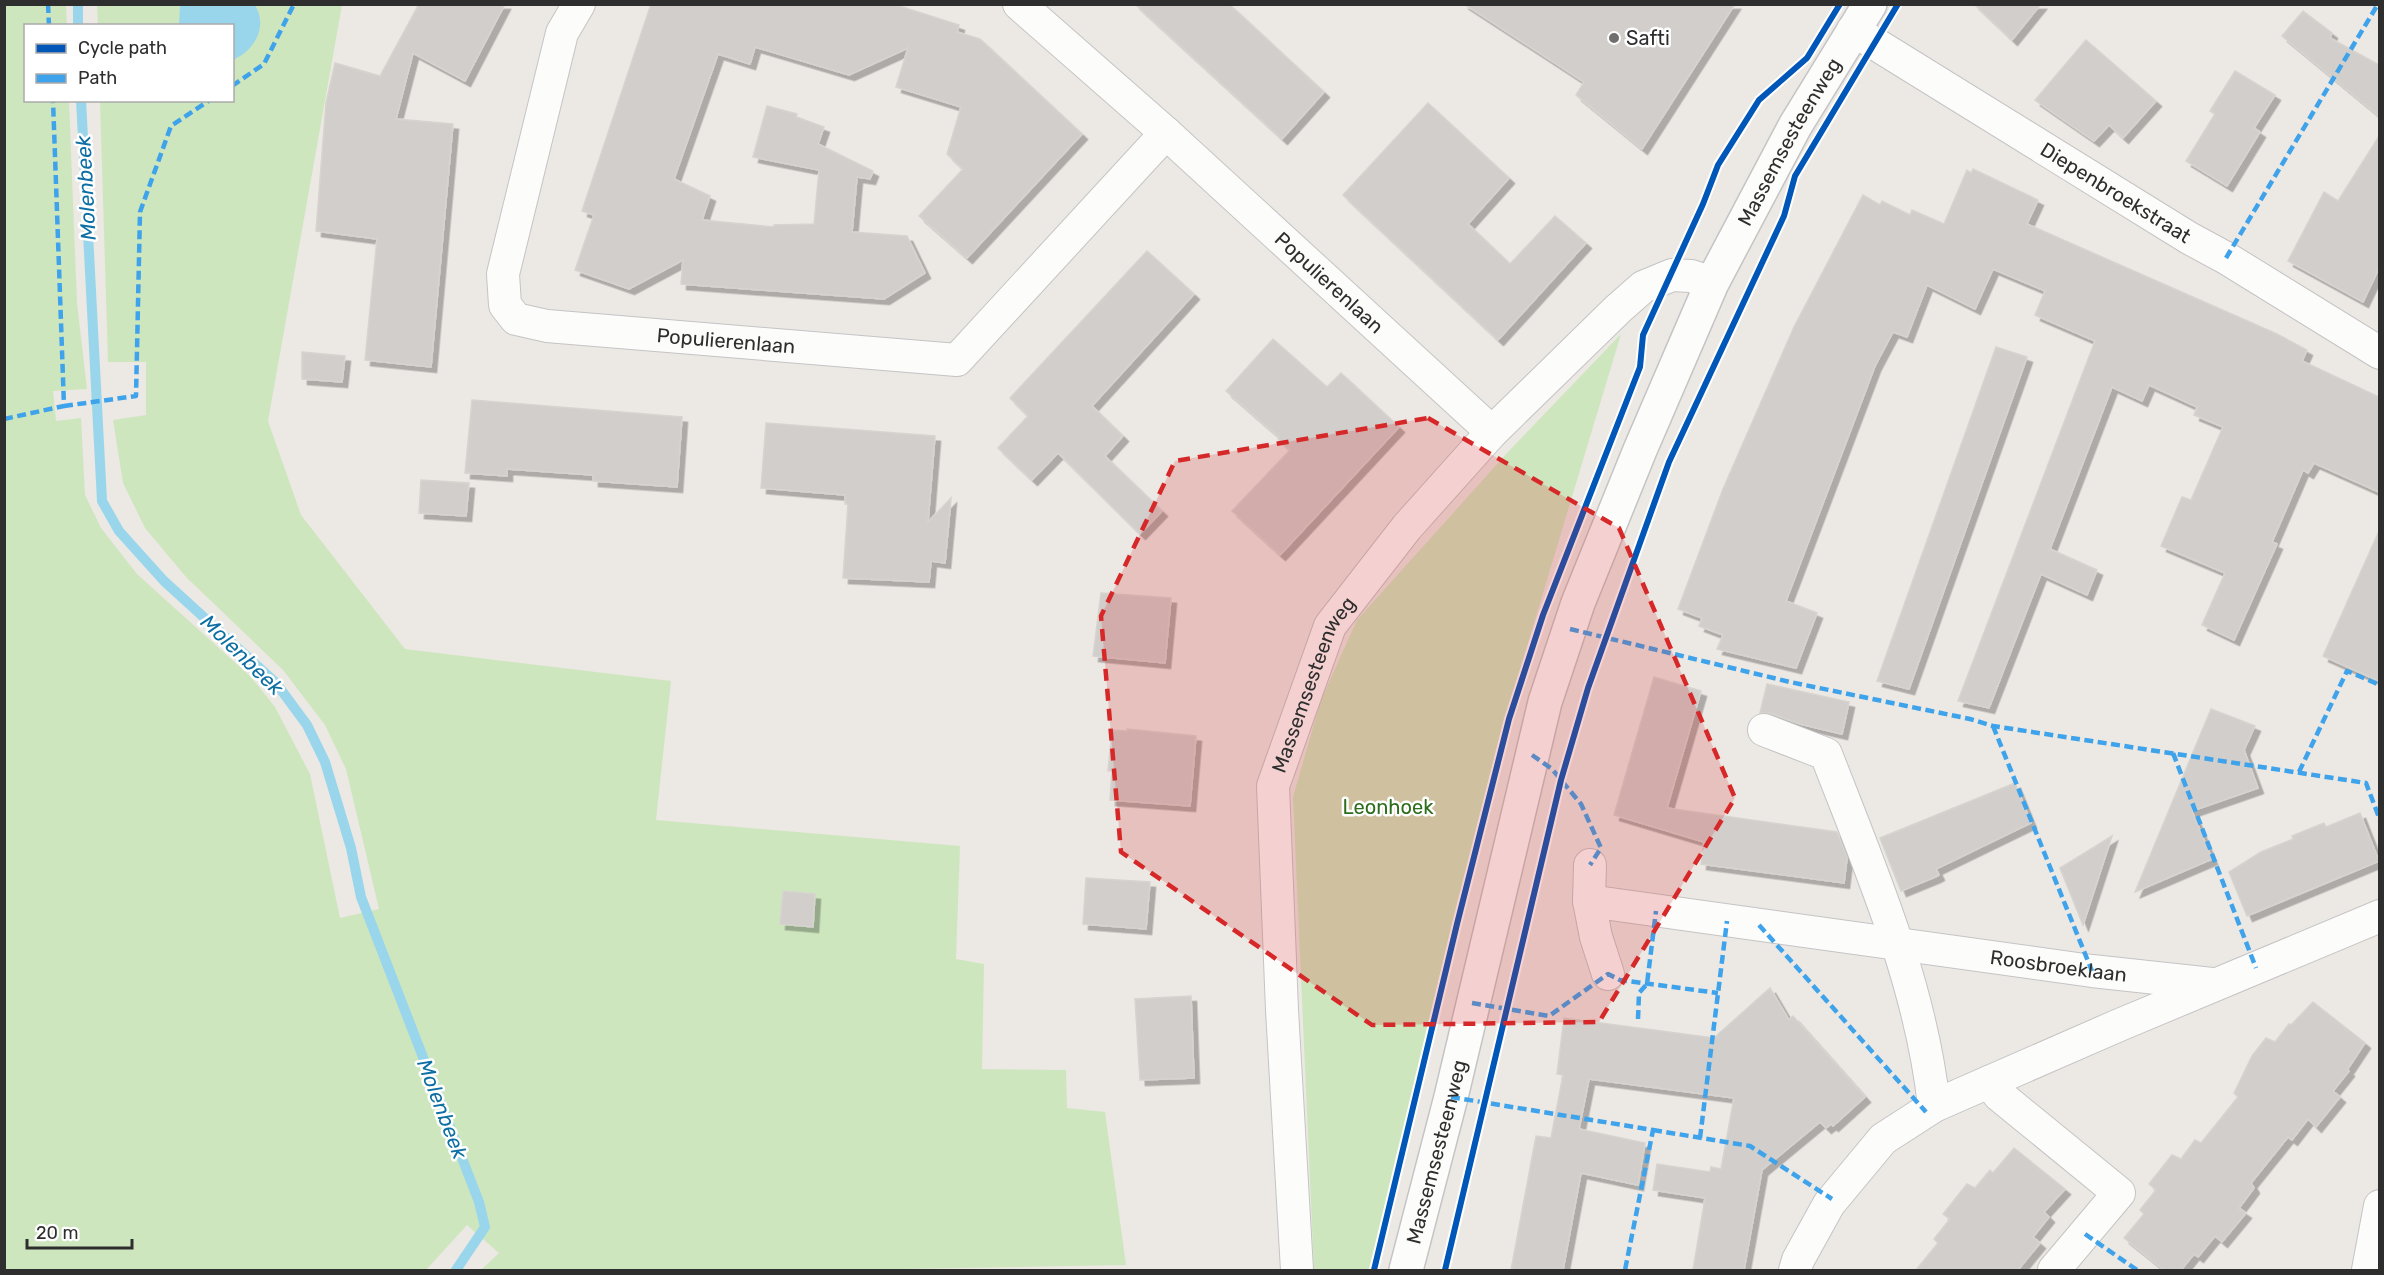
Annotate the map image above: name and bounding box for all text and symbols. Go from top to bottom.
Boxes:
legend [24,24,234,102]
place label: Safti [1626,26,1670,50]
marker: Safti [1607,31,1621,45]
text: Cycle path [78,37,167,59]
street label: Massemsesteenweg [1732,53,1846,230]
text: Path [78,67,117,89]
water label: Molenbeek [70,134,101,241]
street label: Diepenbroekstraat [2036,137,2196,248]
street label: Populierenlaan [1270,227,1388,338]
street label: Populierenlaan [656,323,796,359]
street label: Massemsesteenweg [1267,592,1360,776]
water label: Molenbeek [196,609,290,701]
park label: Leonhoek [1342,795,1434,819]
street label: Roosbroeklaan [1989,945,2128,987]
water label: Molenbeek [412,1055,473,1163]
street label: Massemsesteenweg [1401,1057,1471,1246]
scale bar [27,1212,132,1250]
text: 20 m [36,1222,78,1244]

